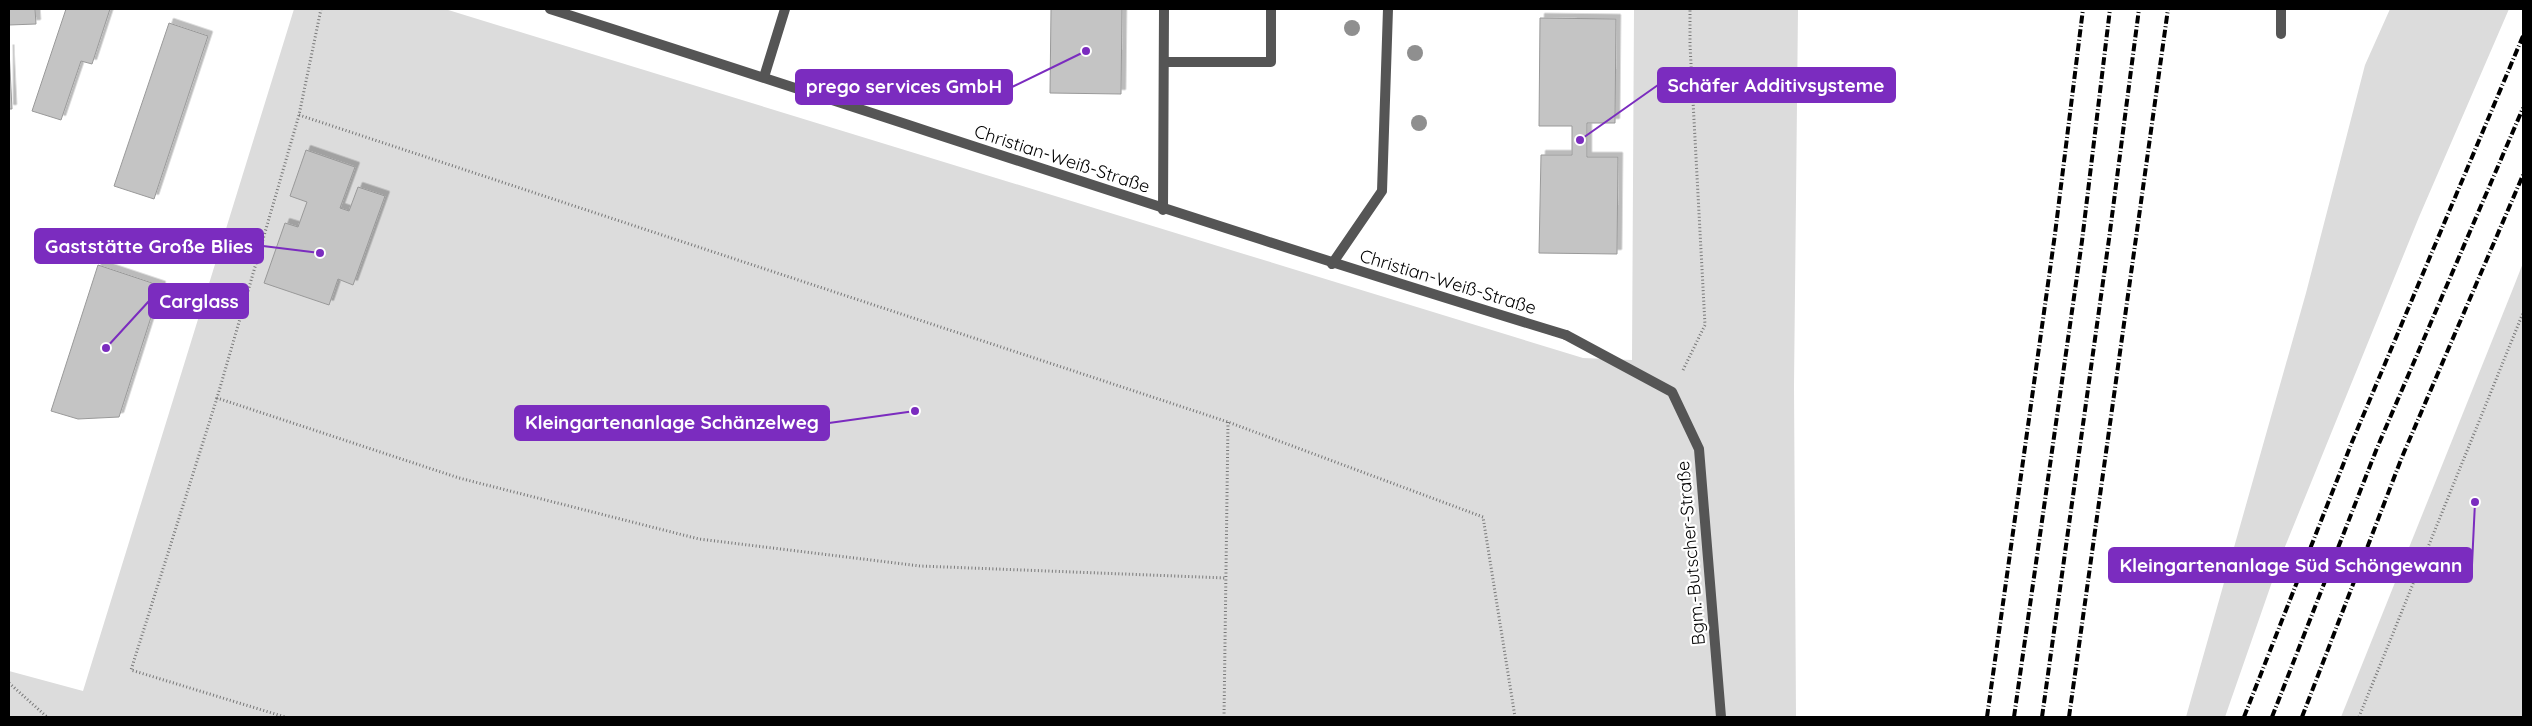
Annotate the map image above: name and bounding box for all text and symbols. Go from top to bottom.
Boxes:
callout: Schäfer Additivsysteme [1658,68,1895,102]
callout: prego services GmbH [796,70,1012,104]
text: Schäfer Additivsysteme [1667,73,1885,97]
text: prego services GmbH [806,74,1002,98]
street label: Christian-Weiß-Straße [971,119,1153,198]
callout: Gaststätte Große Blies [35,229,263,263]
text: Gaststätte Große Blies [45,234,253,258]
street label: Christian-Weiß-Straße [1357,244,1539,319]
callout: Carglass [149,284,248,318]
text: Carglass [159,289,239,313]
callout: Kleingartenanlage Schänzelweg [515,406,829,440]
text: Kleingartenanlage Schänzelweg [525,410,819,434]
street label: Bgm.-Butscher-Straße [1671,460,1710,646]
callout: Kleingartenanlage Süd Schöngewann [2109,548,2472,582]
text: Kleingartenanlage Süd Schöngewann [2120,553,2462,577]

